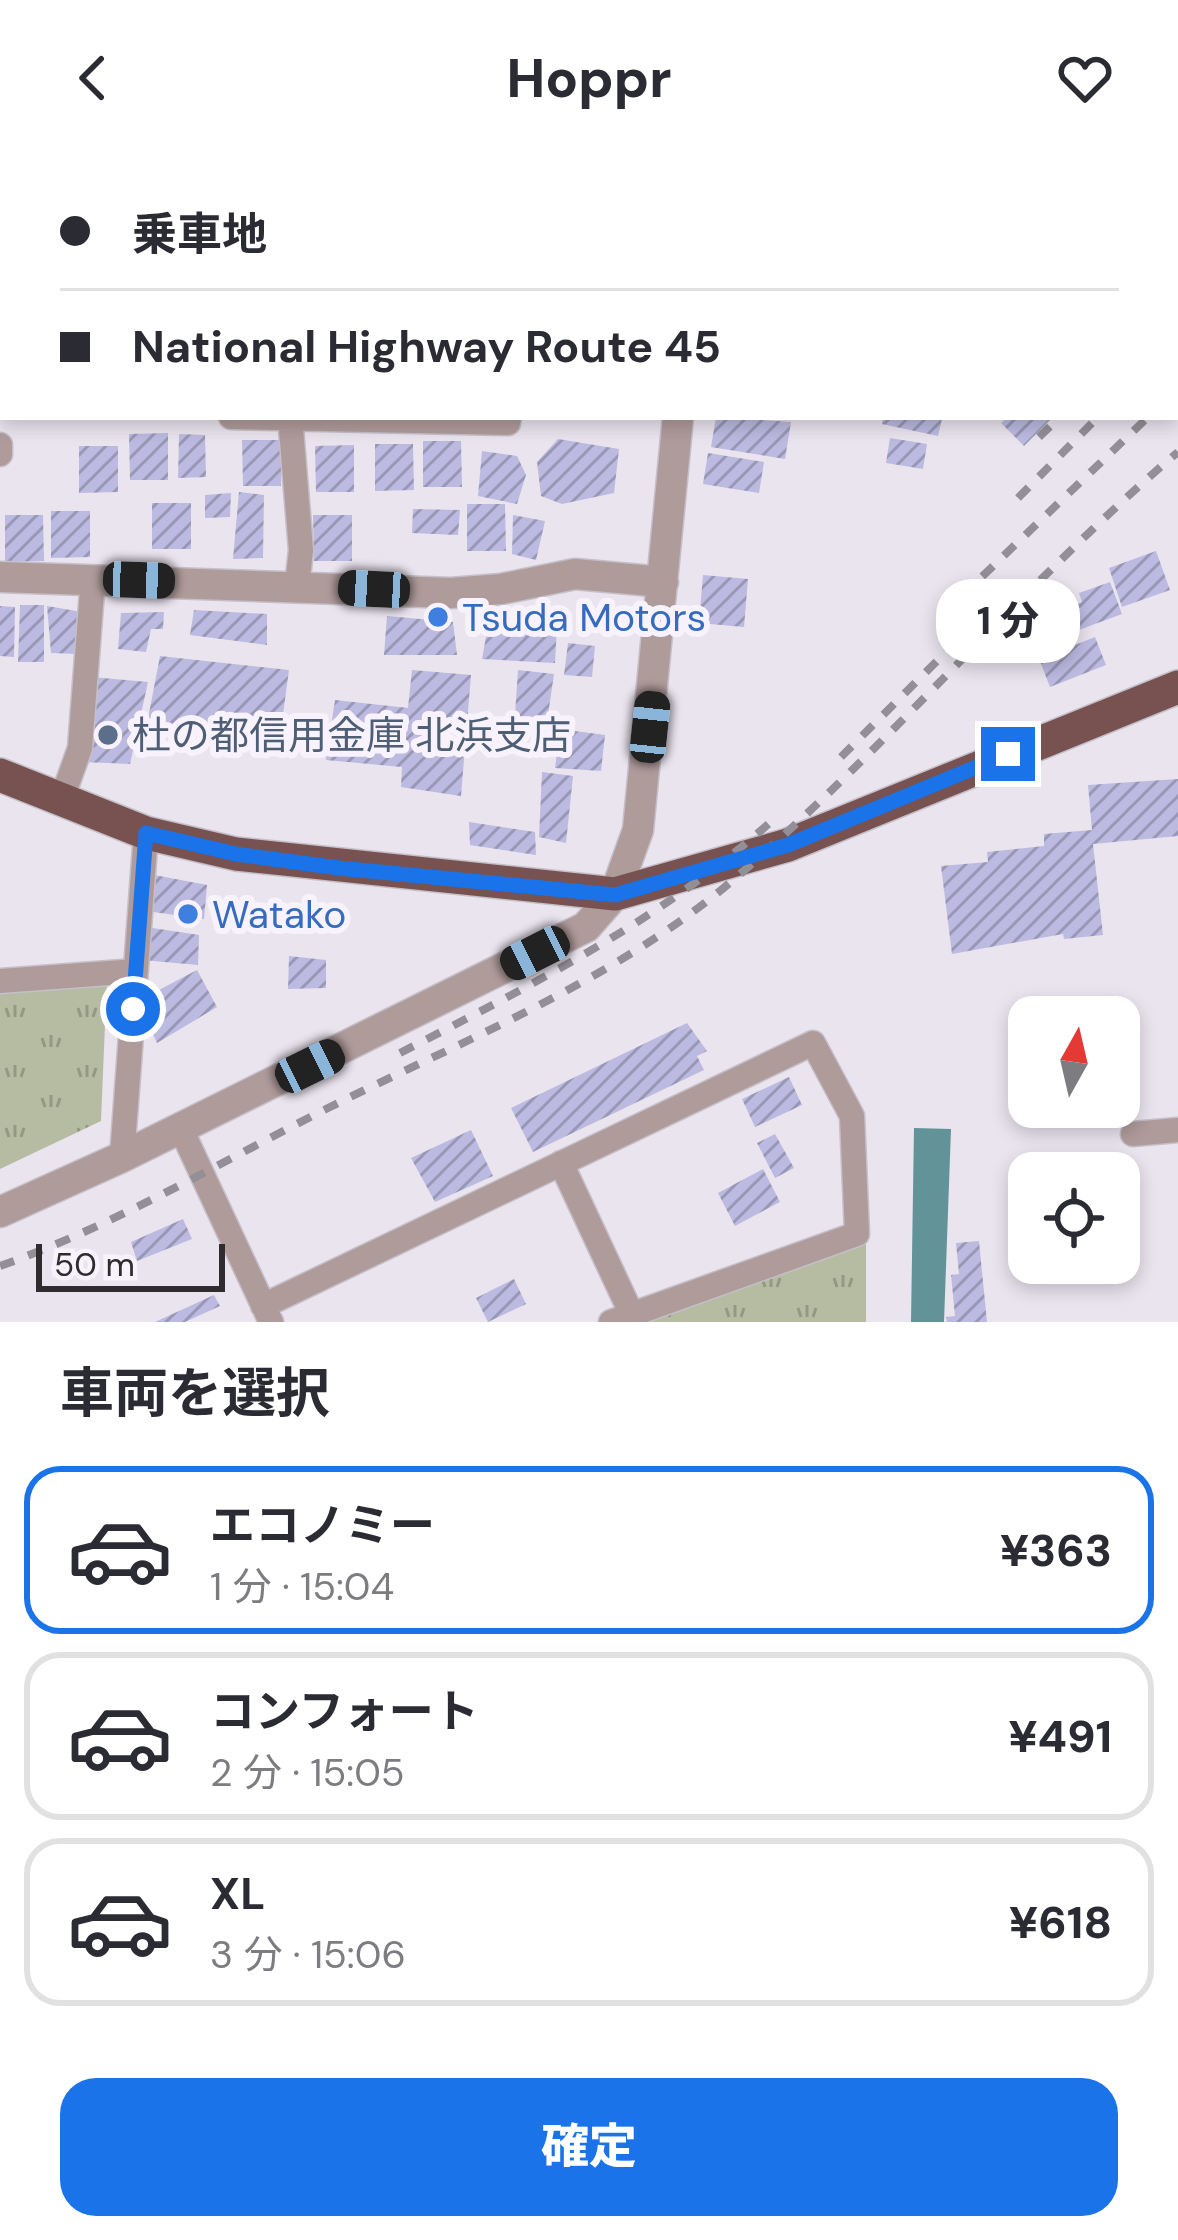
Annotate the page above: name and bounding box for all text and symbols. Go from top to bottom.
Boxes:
text: Hoppr [506,43,672,114]
icon: back [60,45,126,111]
icon: heart [1052,45,1118,111]
text: 乗車地 [132,205,267,264]
text: National Highway Route 45 [132,317,721,376]
car [102,561,176,599]
car [337,569,411,609]
callout: 1 分 [936,580,1080,664]
place label: Tsuda Motors [462,592,706,643]
text: 1 分 [977,595,1039,646]
marker: Tsuda Motors [425,604,451,630]
car [628,689,672,765]
place label: 杜の都信用金庫 北浜支店 [132,710,571,761]
marker: 杜の都信用金庫 北浜支店 [95,722,121,748]
route end [981,727,1035,781]
place label: Watako [212,889,346,940]
marker: Watako [175,901,201,927]
car [495,921,575,985]
route start [106,982,160,1036]
north arrow [1008,996,1140,1128]
map controls [1008,996,1140,1284]
car [270,1034,350,1098]
button: locate [1008,1152,1140,1284]
scale bar [36,1238,225,1291]
text: 50 m [54,1243,135,1286]
text: 車両を選択 [60,1358,330,1429]
icon: car [66,1496,174,1604]
text: エコノミー [210,1496,435,1555]
text: ¥363 [1000,1521,1112,1580]
text: 1 分 · 15:04 [210,1561,394,1612]
icon: car [66,1682,174,1790]
text: コンフォート [210,1682,479,1741]
text: ¥491 [1008,1707,1112,1766]
text: 2 分 · 15:05 [210,1747,405,1798]
text: XL [210,1864,265,1923]
icon: car [66,1868,174,1976]
text: ¥618 [1009,1893,1112,1952]
text: 3 分 · 15:06 [210,1929,406,1980]
button: 確定 [60,2078,1118,2216]

